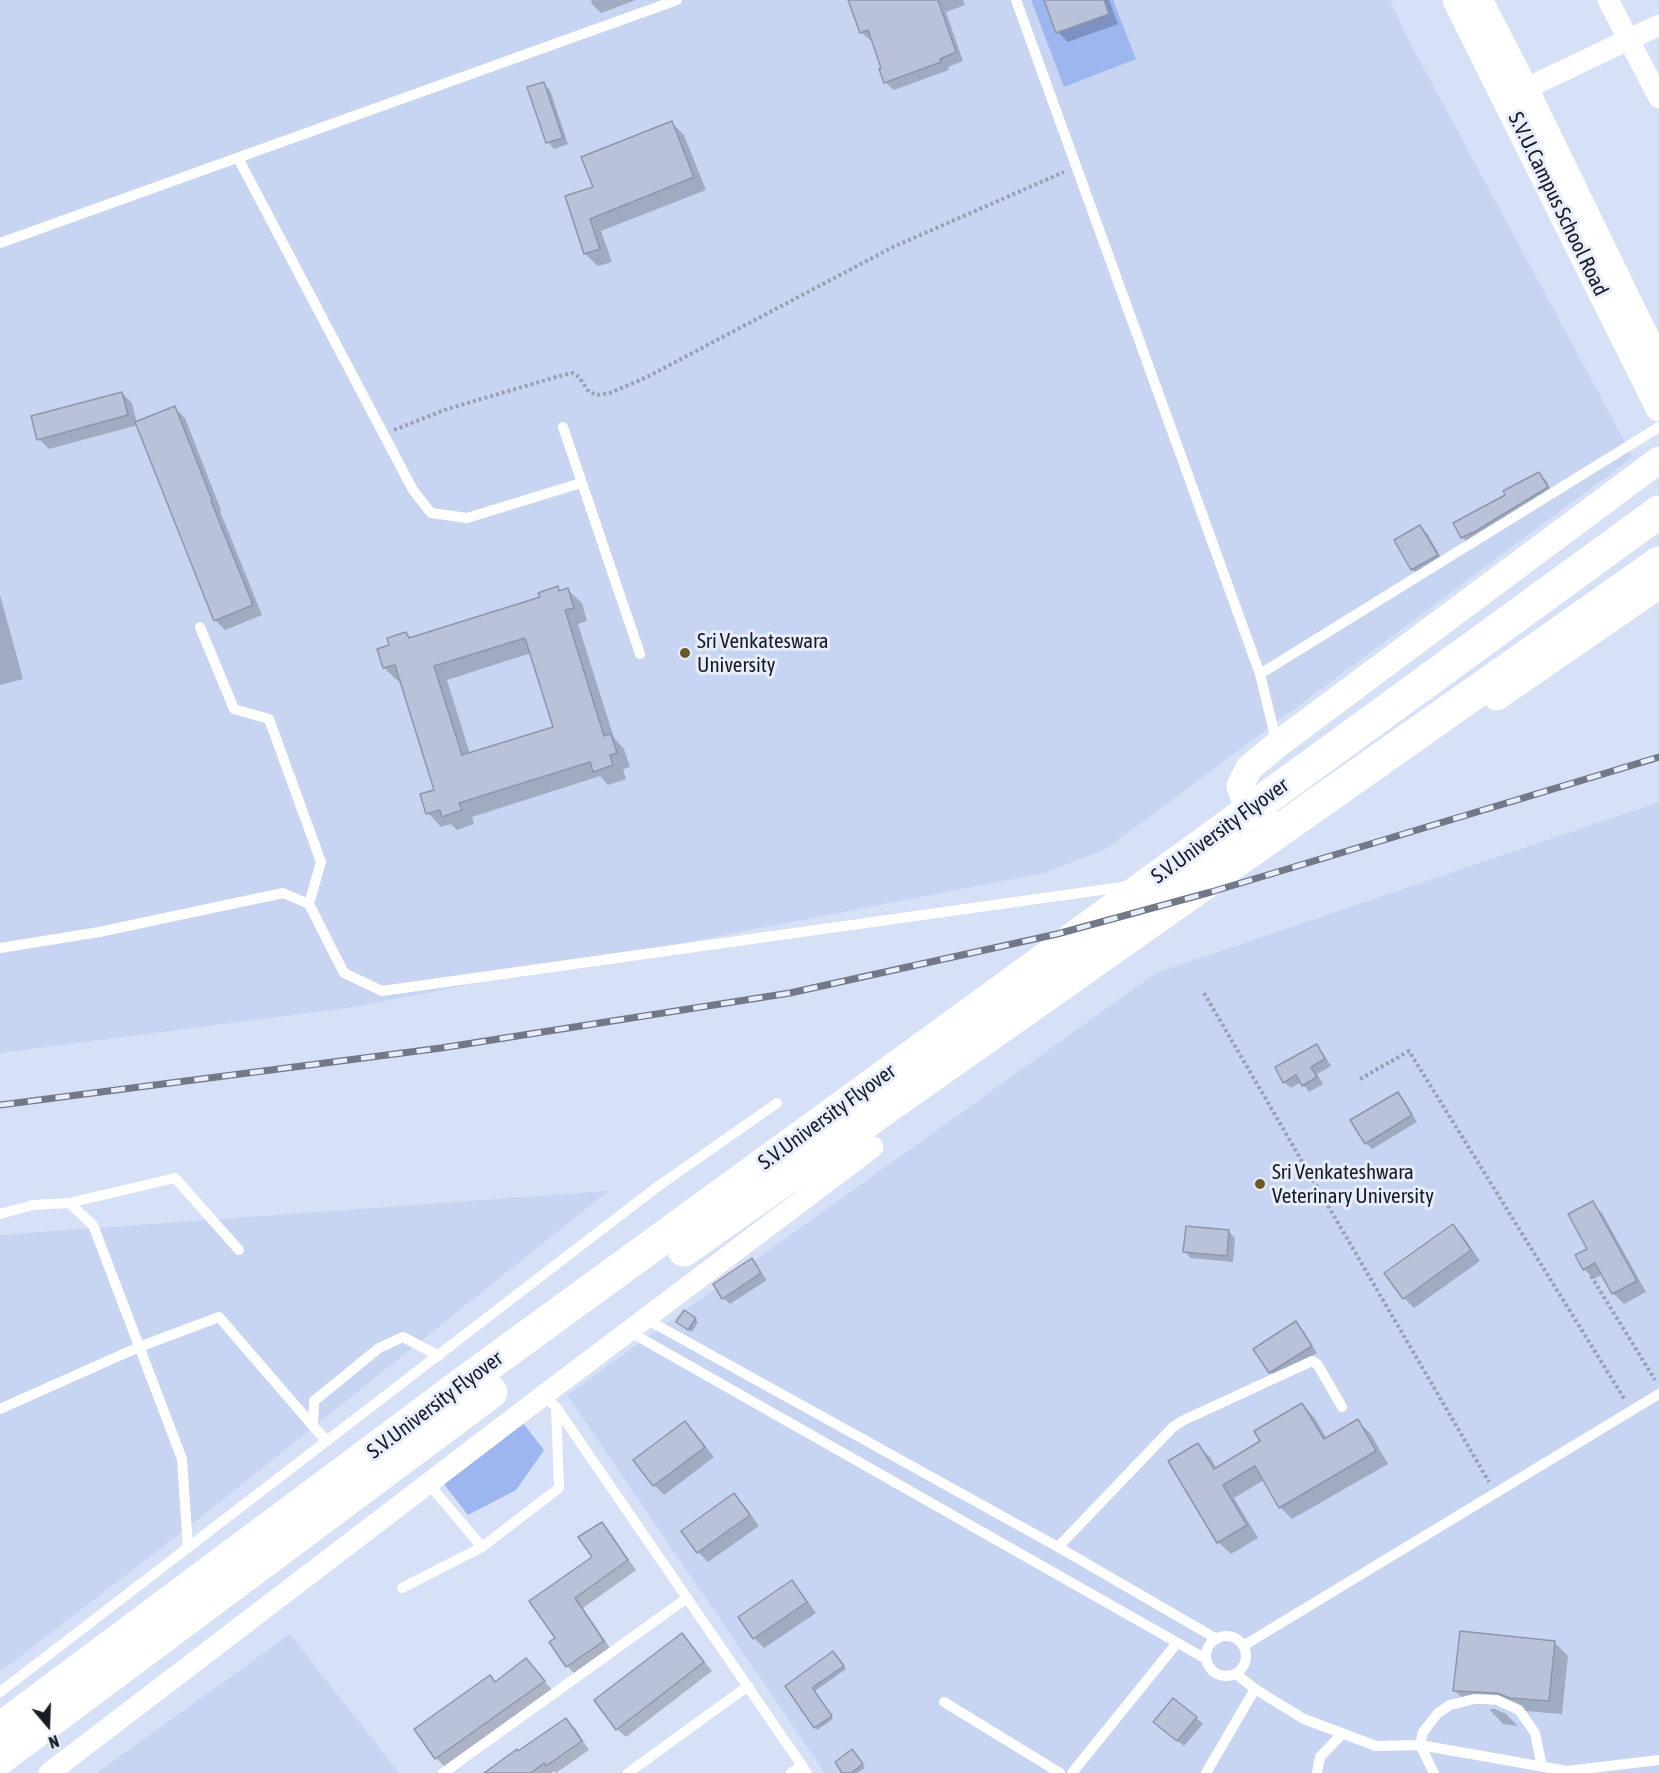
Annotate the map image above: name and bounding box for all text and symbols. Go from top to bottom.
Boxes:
street label: S.V.U.Campus School Road [1503,108,1613,300]
place label: Sri Venkateswara University [697,628,829,678]
marker: Sri Venkateswara University [678,646,692,660]
street label: S.V.University Flyover [1147,773,1293,889]
street label: S.V.University Flyover [754,1059,900,1175]
place label: Sri Venkateshwara Veterinary University [1272,1159,1434,1209]
marker: Sri Venkateshwara Veterinary University [1253,1177,1267,1191]
street label: S.V.University Flyover [362,1346,508,1464]
north arrow [18,1695,78,1755]
text: N [46,1732,61,1752]

